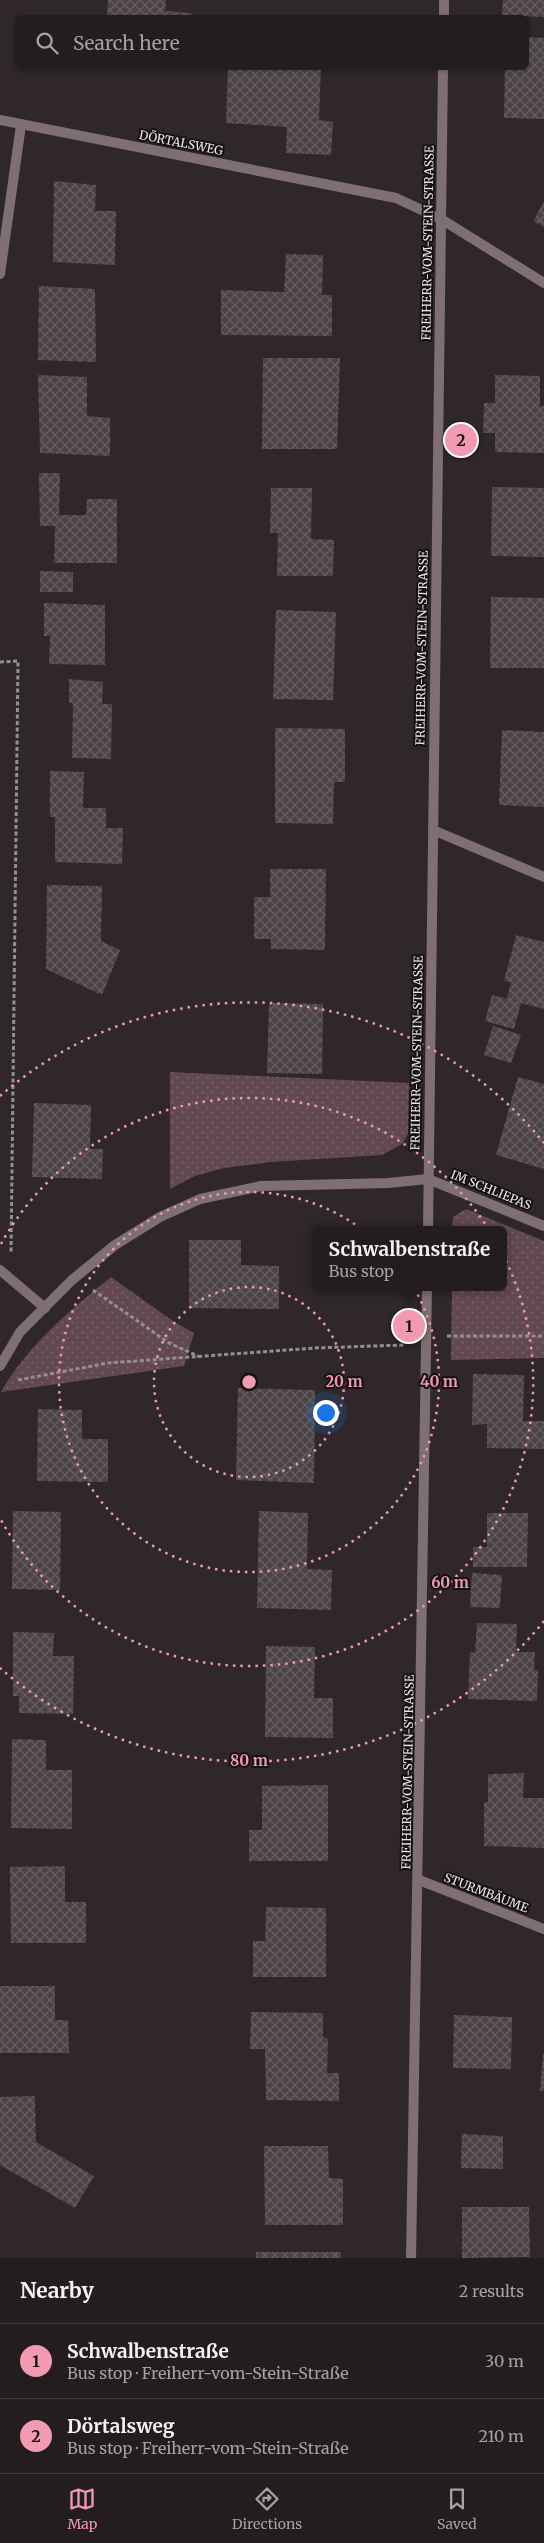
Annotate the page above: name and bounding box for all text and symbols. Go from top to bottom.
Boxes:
search box [15,15,529,70]
icon: search [33,29,61,57]
text: Search here [73,31,180,55]
street label: DÖRTALSWEG [138,127,225,158]
street label: FREIHERR-VOM-STEIN-STRASSE [418,145,437,341]
pin: 2 [445,421,477,459]
street label: FREIHERR-VOM-STEIN-STRASSE [412,550,431,746]
street label: FREIHERR-VOM-STEIN-STRASSE [407,955,426,1151]
street label: IM SCHLIEPAS [449,1167,534,1213]
popup [312,1226,507,1291]
text: Schwalbenstraße [329,1237,490,1261]
text: Bus stop [329,1261,394,1281]
pin: 1 [393,1307,425,1345]
text: 20 m [325,1372,363,1391]
text: 40 m [420,1372,458,1391]
centre of rings [240,1373,258,1391]
your location [313,1400,339,1426]
text: 60 m [431,1573,469,1592]
street label: FREIHERR-VOM-STEIN-STRASSE [398,1674,417,1870]
text: 80 m [230,1751,268,1770]
street label: STURMBÄUME [442,1870,531,1916]
text: Nearby [20,2277,94,2304]
text: 2 results [459,2281,524,2301]
text: Schwalbenstraße [67,2339,229,2363]
text: 1 [32,2351,40,2371]
text: 30 m [485,2351,524,2371]
text: Bus stop · Freiherr-vom-Stein-Straße [67,2363,349,2383]
text: Dörtalsweg [67,2414,175,2438]
text: 2 [31,2426,41,2446]
text: 210 m [479,2426,524,2446]
text: Bus stop · Freiherr-vom-Stein-Straße [67,2438,349,2458]
tab: Map [67,2485,97,2533]
tab: Directions [232,2485,302,2533]
tab: Saved [437,2485,477,2533]

